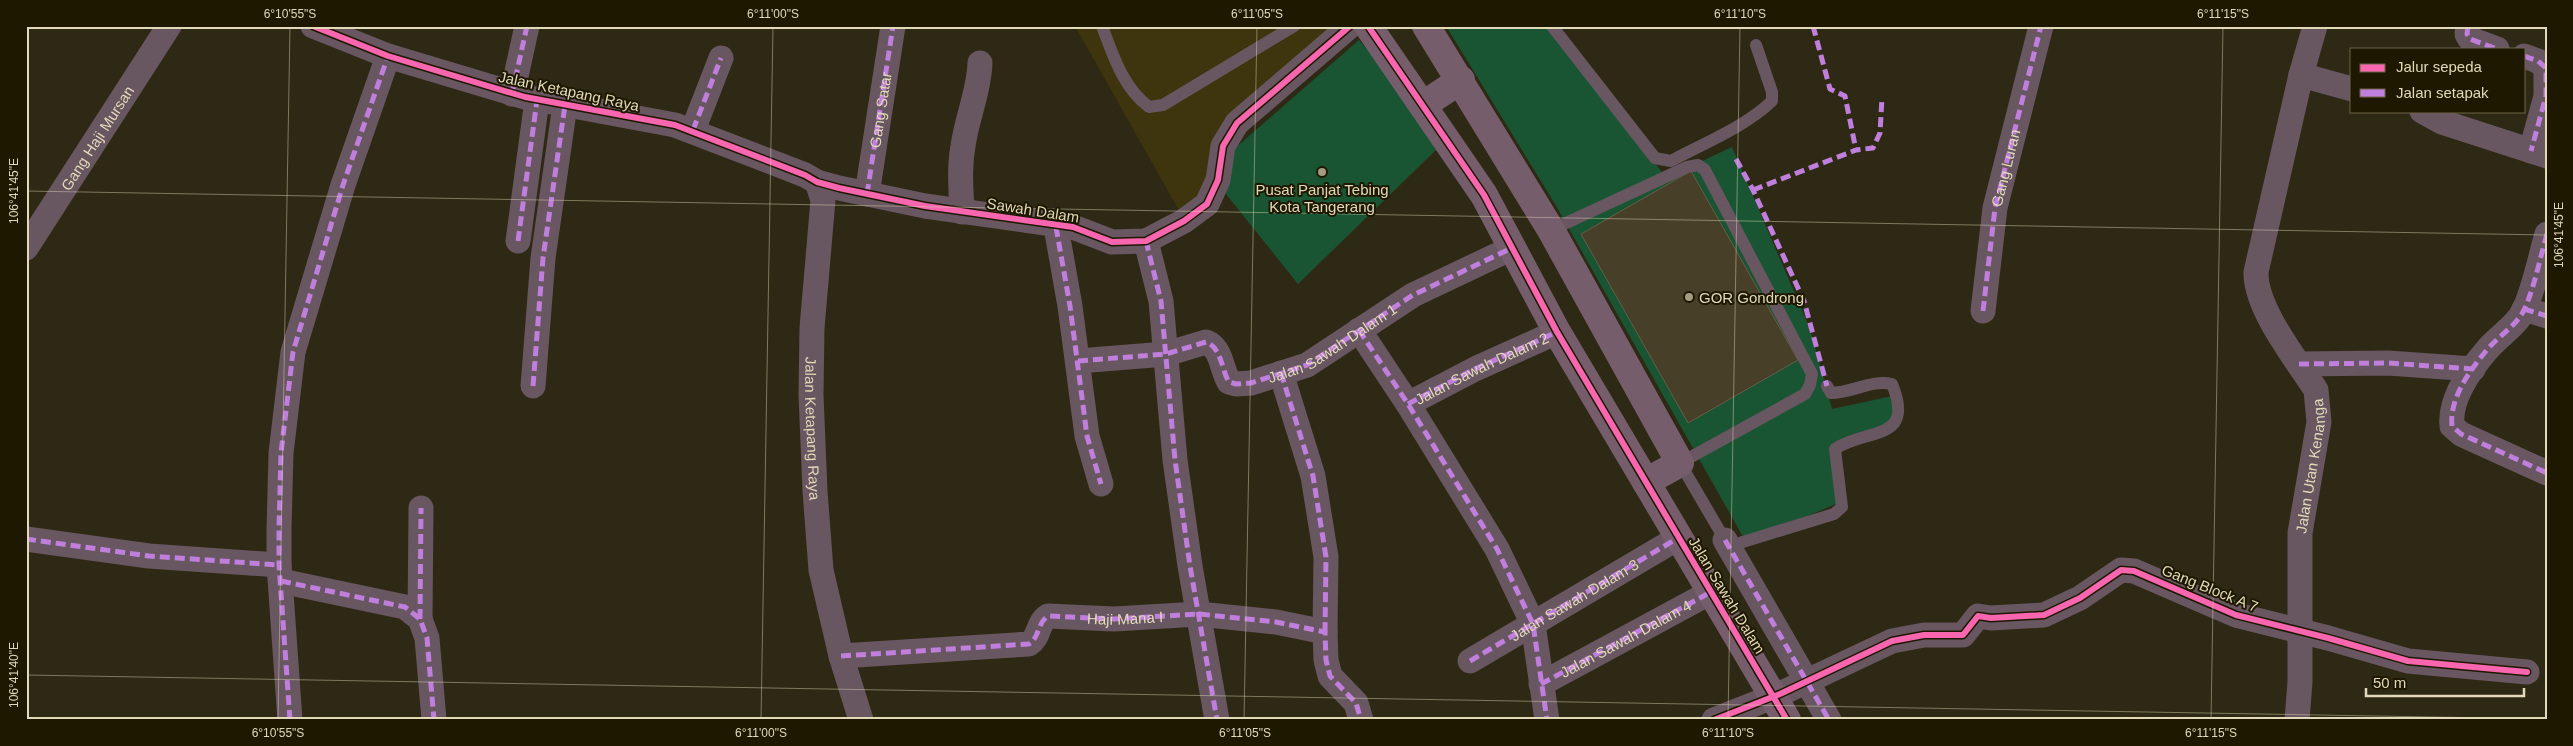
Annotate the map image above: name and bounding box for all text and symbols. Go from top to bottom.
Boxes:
text: 6°10'55"S [264,7,316,21]
text: 6°11'00"S [747,7,799,21]
text: 6°11'05"S [1231,7,1283,21]
text: 6°11'10"S [1714,7,1766,21]
text: 6°11'15"S [2197,7,2249,21]
legend [2350,48,2526,112]
text: Jalur sepeda [2396,58,2483,75]
street label: Jalan Ketapang Raya [497,68,642,114]
street label: Gang Satar [866,71,894,149]
street label: Gang Haji Mursan [57,82,137,193]
text: Jalan setapak [2396,84,2489,101]
street label: Gang Luran [1987,127,2023,208]
text: 106°41'45"E [7,158,21,224]
marker: Pusat Panjat Tebing Kota Tangerang [1316,166,1328,178]
place label: Pusat Panjat Tebing Kota Tangerang [1255,181,1389,215]
street label: Sawah Dalam [986,194,1080,226]
text: 106°41'45"E [2552,202,2566,268]
place label: GOR Gondrong [1699,289,1804,306]
marker: GOR Gondrong [1683,291,1695,303]
street label: Jalan Sawah Dalam 1 [1266,300,1400,386]
street label: Jalan Sawah Dalam 2 [1412,329,1551,407]
street label: Jalan Ketapang Raya [802,357,824,501]
street label: Jalan Utan Kenanga [2292,397,2328,535]
street label: Jalan Sawah Dalam [1685,533,1769,657]
street label: Jalan Sawah Dalam 3 [1507,555,1641,644]
street label: Gang Block A 7 [2159,561,2261,615]
street label: Jalan Sawah Dalam 4 [1557,596,1694,681]
street label: Haji Mana I [1087,608,1163,628]
text: 106°41'40"E [7,642,21,708]
scale bar [2366,666,2523,698]
text: 50 m [2373,674,2406,691]
text: 6°10'55"S [252,726,304,740]
text: 6°11'00"S [735,726,787,740]
text: 6°11'05"S [1219,726,1271,740]
text: 6°11'10"S [1702,726,1754,740]
text: 6°11'15"S [2185,726,2237,740]

